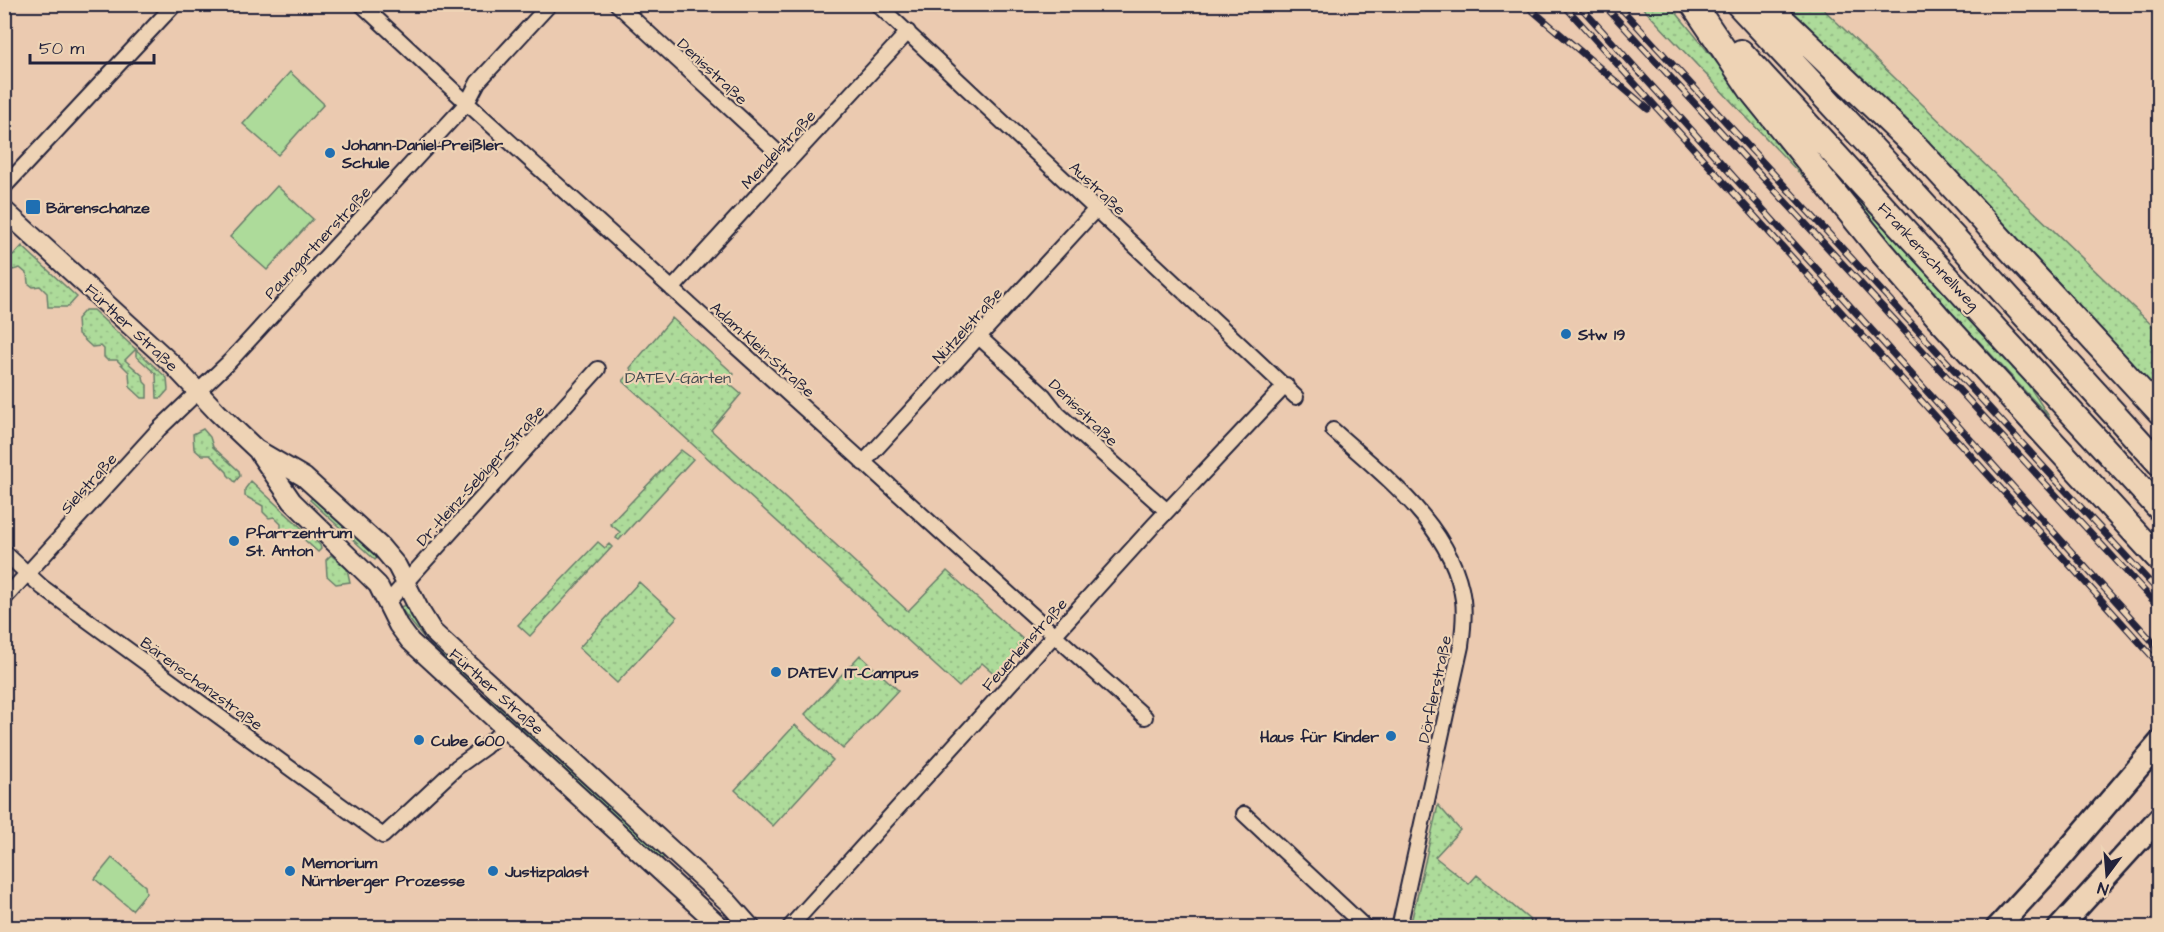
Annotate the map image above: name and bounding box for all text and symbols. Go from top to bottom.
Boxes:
scale bar [30,27,154,65]
street label: Denisstraße [672,33,753,110]
text: 50 m [39,36,84,61]
street label: Mendelstraße [736,105,821,194]
place label: Johann-Daniel-Preißler Schule [341,134,503,174]
marker: Johann-Daniel-Preißler Schule [323,146,337,160]
street label: Austraße [1064,157,1131,221]
street label: Paumgartnerstraße [259,181,377,305]
place label: Bärenschanze [46,197,150,219]
marker: Bärenschanze [24,198,42,216]
street label: Frankenschnellweg [1872,198,1984,316]
street label: Fürther Straße [80,279,183,377]
street label: Nützelstraße [928,283,1008,368]
street label: Adam-Klein-Straße [705,297,820,403]
place label: Stw 19 [1577,324,1625,346]
marker: Stw 19 [1559,327,1573,341]
park label: DATEV-Gärten [625,367,731,389]
street label: Denisstraße [1044,374,1123,452]
street label: Dr.-Heinz-Sebiger-Straße [411,400,551,552]
street label: Sielstraße [55,448,122,519]
place label: Pfarrzentrum St. Anton [245,522,353,562]
marker: Pfarrzentrum St. Anton [227,534,241,548]
street label: Feuerleinstraße [977,593,1073,696]
street label: Bärenschanzstraße [136,632,267,736]
street label: Dörflerstraße [1413,633,1457,745]
street label: Fürther Straße [444,643,549,740]
place label: DATEV IT-Campus [788,662,919,684]
marker: DATEV IT-Campus [769,665,783,679]
place label: Haus für Kinder [1260,726,1379,748]
marker: Haus für Kinder [1384,729,1398,743]
place label: Cube 600 [431,730,505,752]
marker: Cube 600 [412,733,426,747]
north arrow [2077,845,2137,905]
place label: Memorium Nürnberger Prozesse [302,852,465,894]
place label: Justizpalast [504,861,589,883]
marker: Memorium Nürnberger Prozesse [283,864,297,878]
marker: Justizpalast [486,864,500,878]
text: N [2095,877,2111,900]

